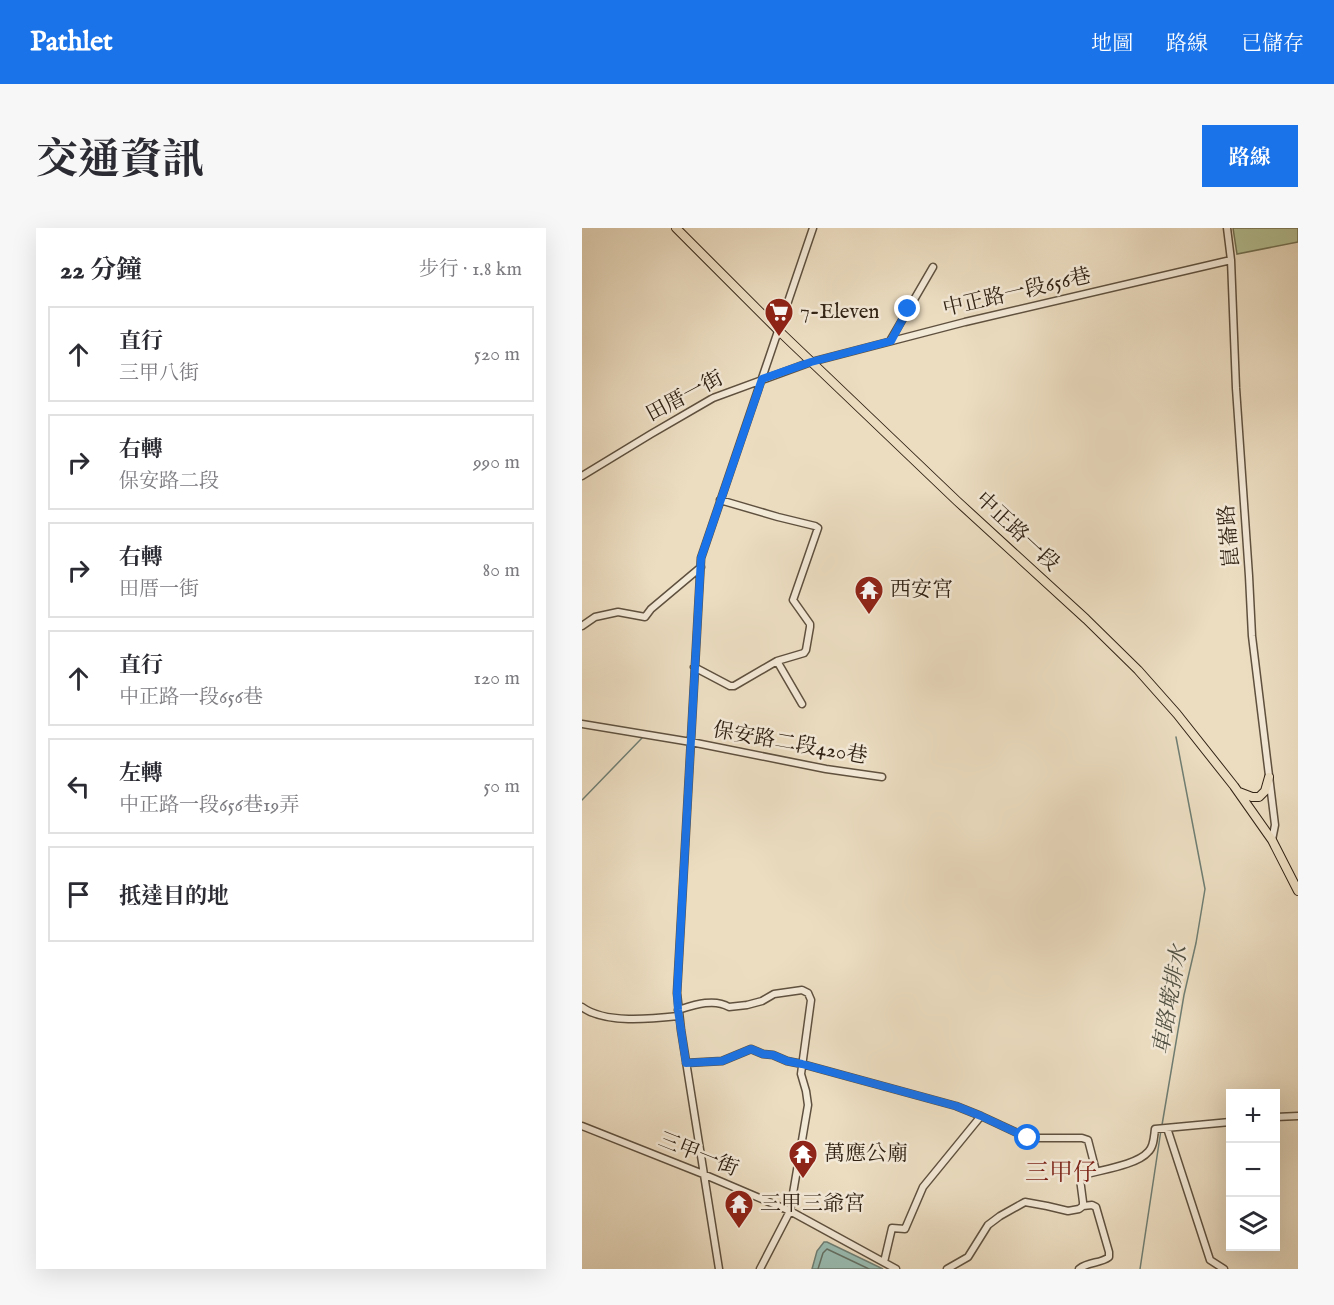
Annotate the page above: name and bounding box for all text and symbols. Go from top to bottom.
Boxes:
text: Pathlet [30,25,113,60]
text: 地圖 [1091,31,1133,58]
text: 路線 [1166,31,1208,58]
text: 已儲存 [1241,31,1304,58]
button: 路線 [1202,125,1298,187]
text: 交通資訊 [36,135,204,188]
text: 22 分鐘 [60,254,142,287]
text: 步行 · 1.8 km [419,257,522,282]
street label: 中正路一段656巷 [940,263,1094,323]
route end [894,295,920,321]
supermarket icon: 7-Eleven [763,296,795,338]
place label: 7-Eleven [800,299,879,326]
text: 直行 [119,328,163,356]
icon: ahead [62,338,95,371]
text: 520 m [474,342,520,367]
text: 三甲八街 [119,361,199,386]
street label: 田厝一街 [642,365,728,429]
text: 右轉 [119,436,163,464]
icon: right [62,446,95,479]
text: 990 m [473,450,520,475]
text: 保安路二段 [119,469,219,494]
street label: 中正路一段 [969,486,1065,578]
street label: 崑崙路 [1214,503,1246,569]
text: 右轉 [119,544,163,572]
icon: right [62,554,95,587]
text: 80 m [483,558,520,583]
temple icon: 西安宮 [853,574,885,616]
text: 田厝一街 [119,577,199,602]
place label: 西安宮 [890,577,953,604]
text: 直行 [119,652,163,680]
icon: ahead [62,662,95,695]
text: 120 m [474,666,520,691]
text: 中正路一段656巷 [119,685,263,710]
street label: 保安路二段420巷 [711,717,869,771]
text: 左轉 [119,760,163,788]
icon: left [62,770,95,803]
text: 50 m [483,774,520,799]
text: 中正路一段656巷19弄 [119,793,299,818]
icon: arrive [62,878,95,911]
text: 抵達目的地 [119,883,229,911]
water label: 車路墘排水 [1148,941,1195,1057]
map controls [1226,1089,1280,1251]
button: + [1226,1089,1280,1143]
route start [1014,1124,1040,1150]
street label: 三甲一街 [654,1127,742,1183]
temple icon: 萬應公廟 [787,1138,819,1180]
place label: 萬應公廟 [824,1141,908,1168]
button: − [1226,1143,1280,1197]
district label: 三甲仔 [1025,1158,1097,1189]
temple icon: 三甲三爺宮 [723,1188,755,1230]
place label: 三甲三爺宮 [760,1191,865,1218]
button: layers [1226,1197,1280,1251]

